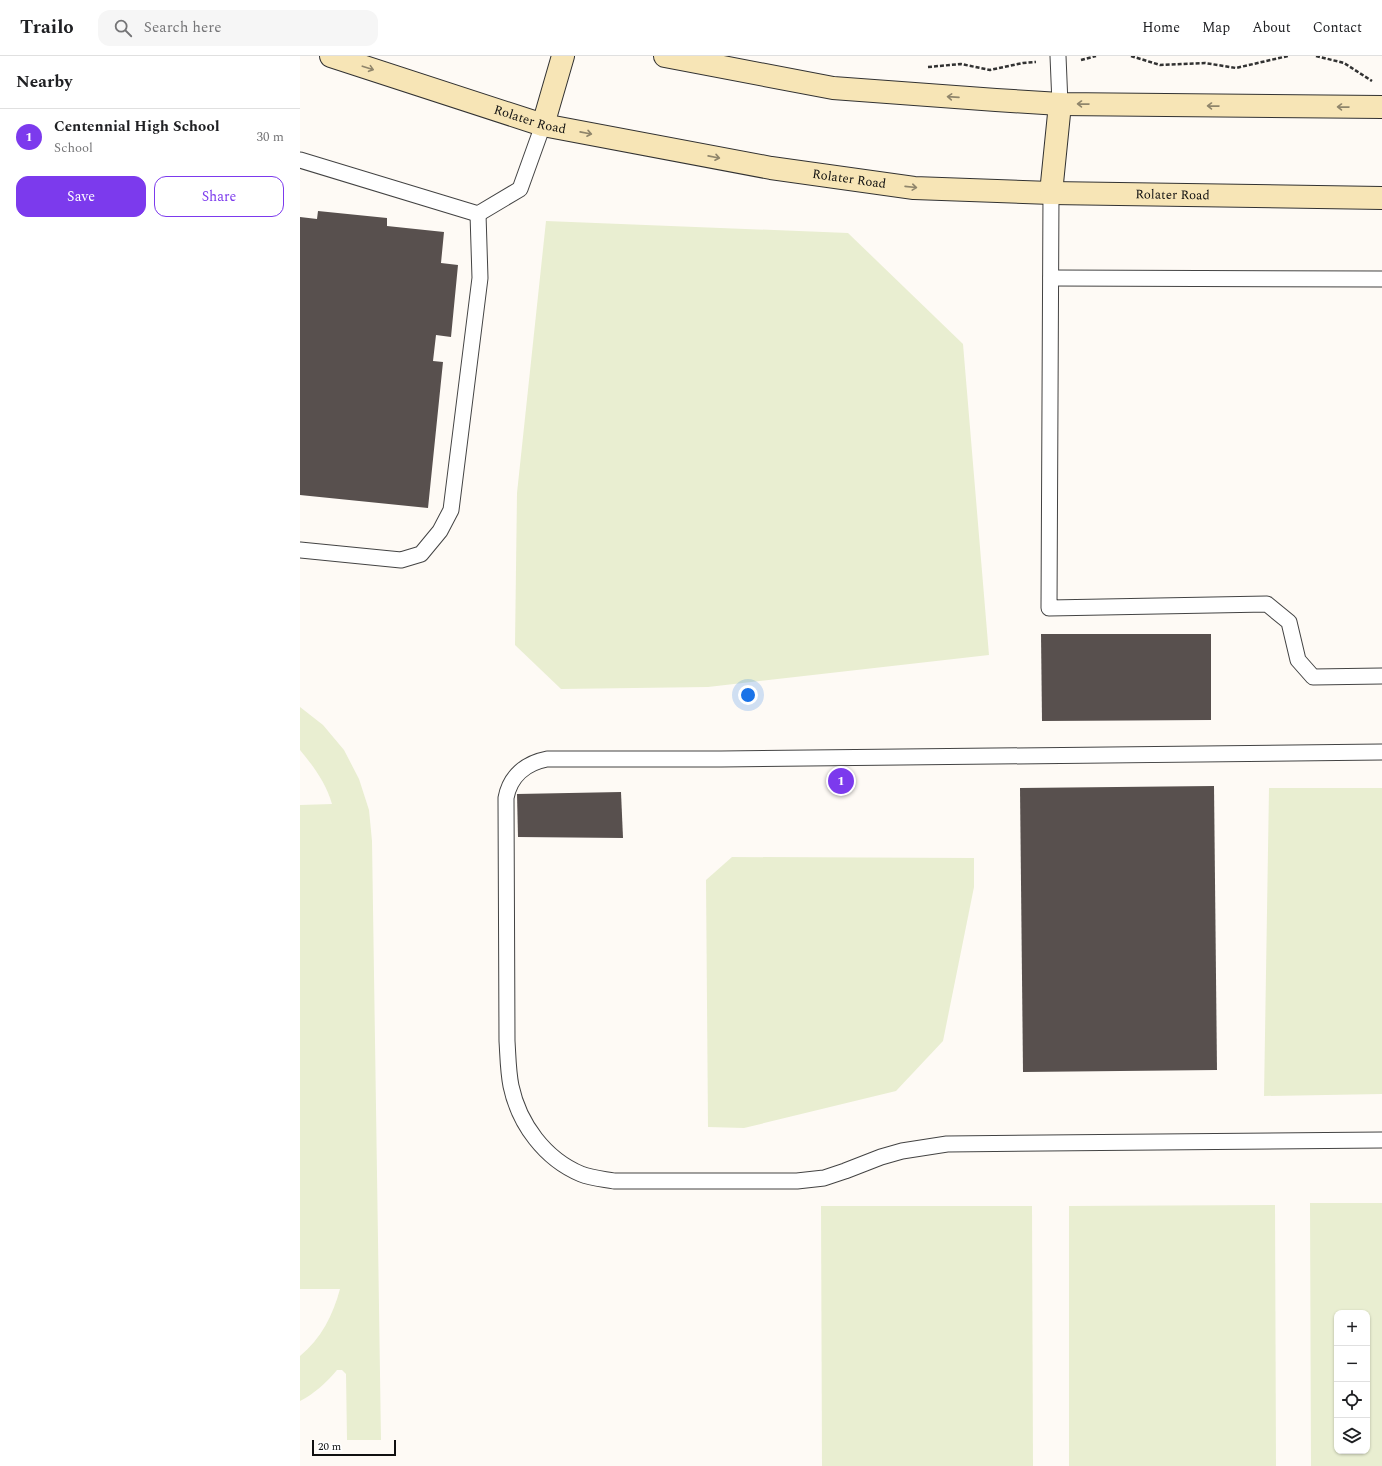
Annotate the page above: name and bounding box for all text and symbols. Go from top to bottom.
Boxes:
search box [98,10,378,46]
text: Trailo [20,13,74,42]
text: Search here [144,16,221,39]
icon: search [112,17,134,39]
text: Home [1142,17,1180,38]
text: Map [1202,17,1230,38]
text: About [1252,17,1291,38]
text: Contact [1313,17,1362,38]
one-way arrow [361,65,374,72]
text: Nearby [16,69,72,95]
one-way arrow [947,94,960,101]
street label: Rolater Road [491,100,568,139]
one-way arrow [1077,101,1090,108]
one-way arrow [1207,102,1220,110]
one-way arrow [1337,103,1350,111]
text: Centennial High School [54,115,220,138]
text: 1 [25,127,33,147]
text: 30 m [257,127,284,147]
one-way arrow [579,129,592,137]
text: School [54,138,93,158]
one-way arrow [707,153,720,161]
street label: Rolater Road [811,164,888,194]
button: Save [16,176,146,217]
button: Share [154,176,284,217]
one-way arrow [904,183,917,191]
street label: Rolater Road [1135,184,1210,205]
your location [738,685,758,705]
pin: 1 [828,766,854,796]
map controls [1334,1310,1370,1454]
button: + [1334,1310,1370,1346]
button: − [1334,1346,1370,1382]
button: locate [1334,1382,1370,1418]
button: layers [1334,1418,1370,1454]
scale bar [312,1438,396,1457]
text: 20 m [318,1438,341,1455]

